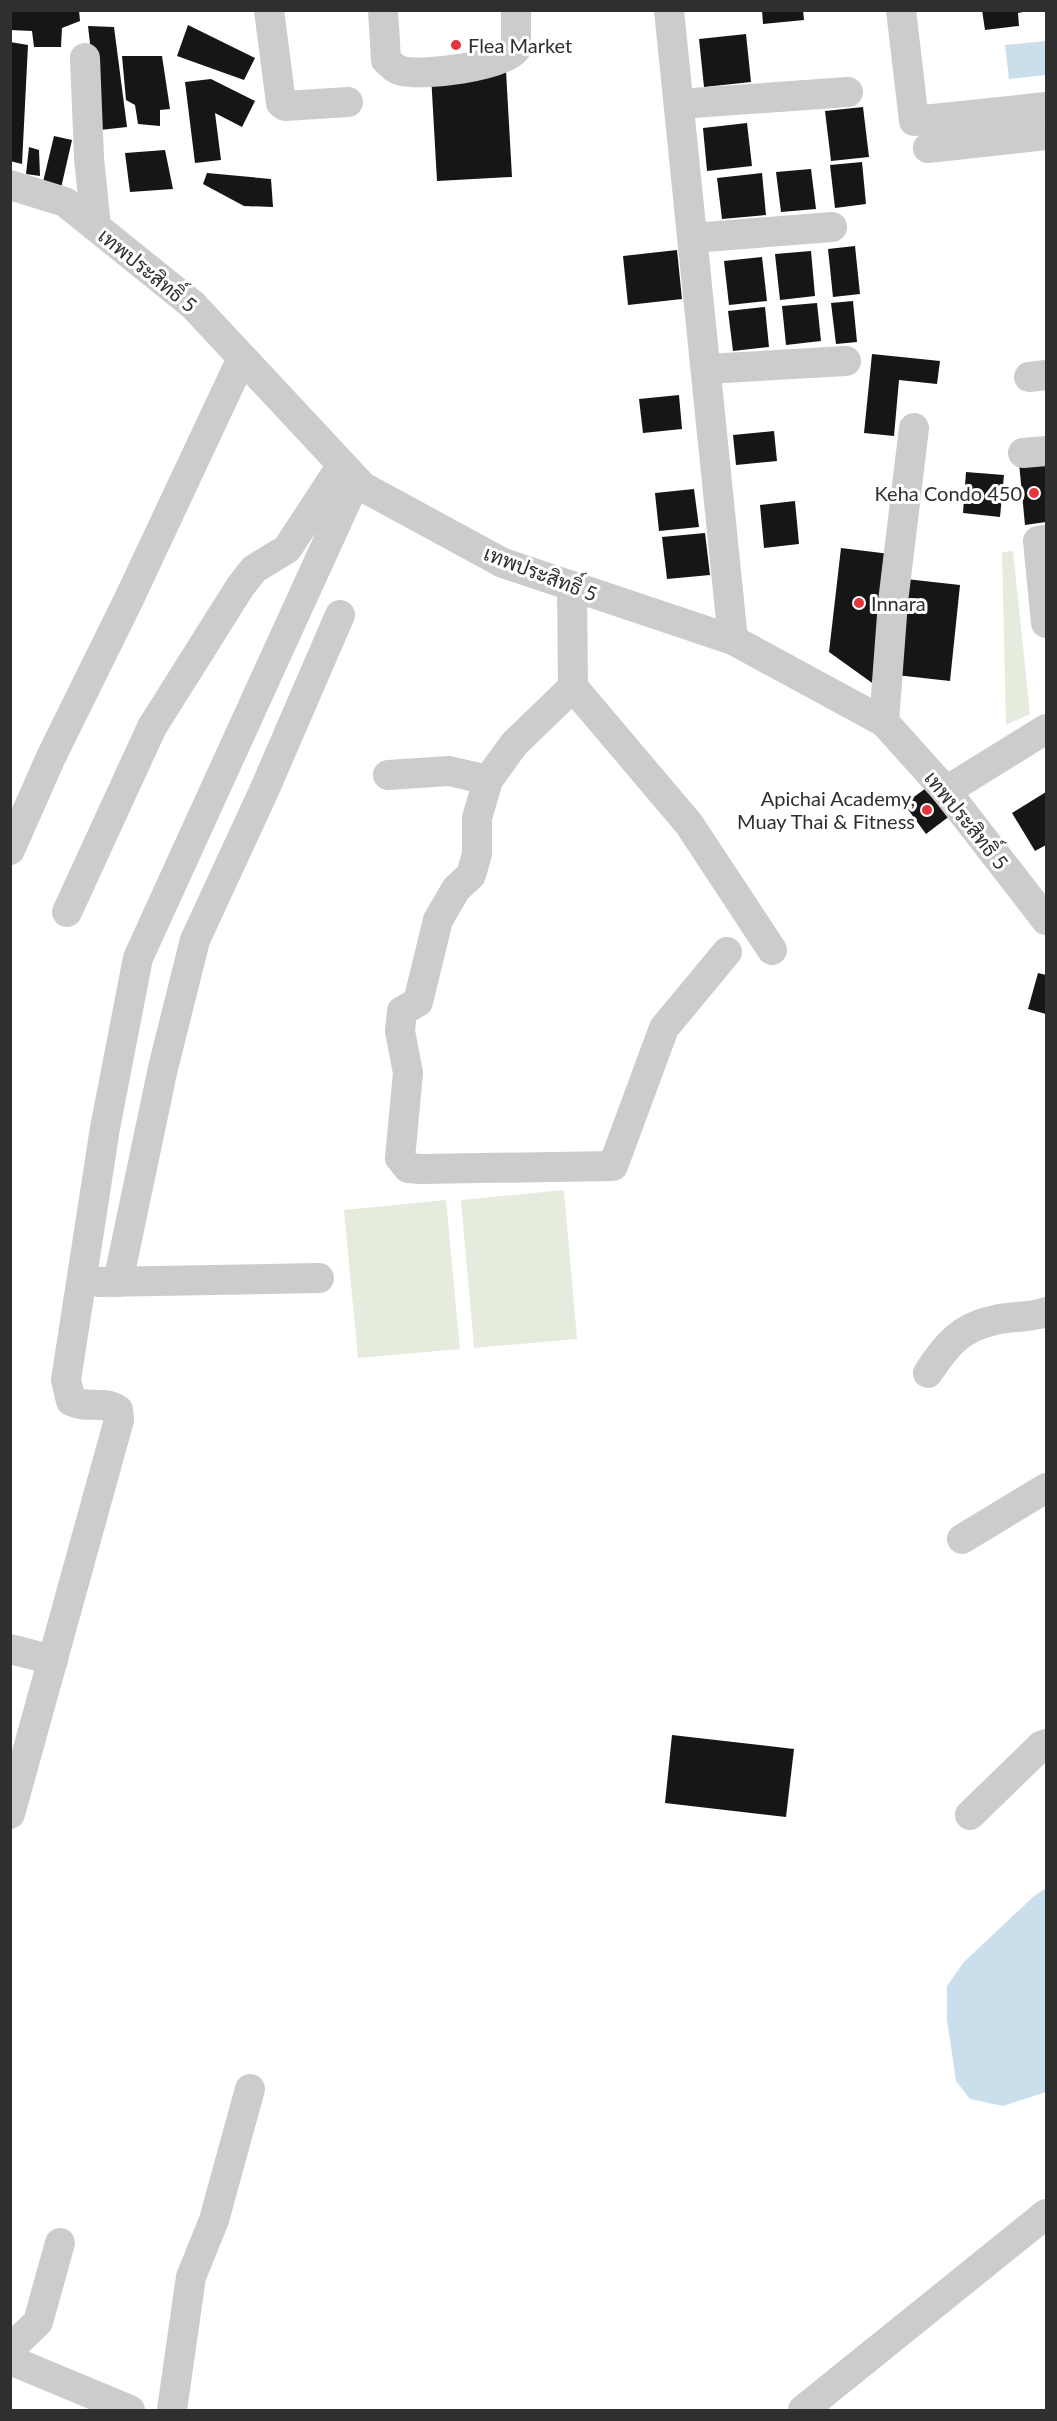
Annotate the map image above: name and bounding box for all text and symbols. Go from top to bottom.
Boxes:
place label: Flea Market [468,33,572,57]
marker: Flea Market [449,38,463,52]
street label: เทพประสิทธิ์ 5 [94,219,205,317]
place label: Keha Condo 450 [875,481,1022,505]
marker: Keha Condo 450 [1027,486,1041,500]
street label: เทพประสิทธิ์ 5 [481,536,603,606]
place label: Innara [871,591,926,615]
marker: Innara [852,596,866,610]
street label: เทพประสิทธิ์ 5 [920,763,1018,874]
place label: Apichai Academy, Muay Thai & Fitness [737,786,915,833]
marker: Apichai Academy, Muay Thai & Fitness [920,803,934,817]

